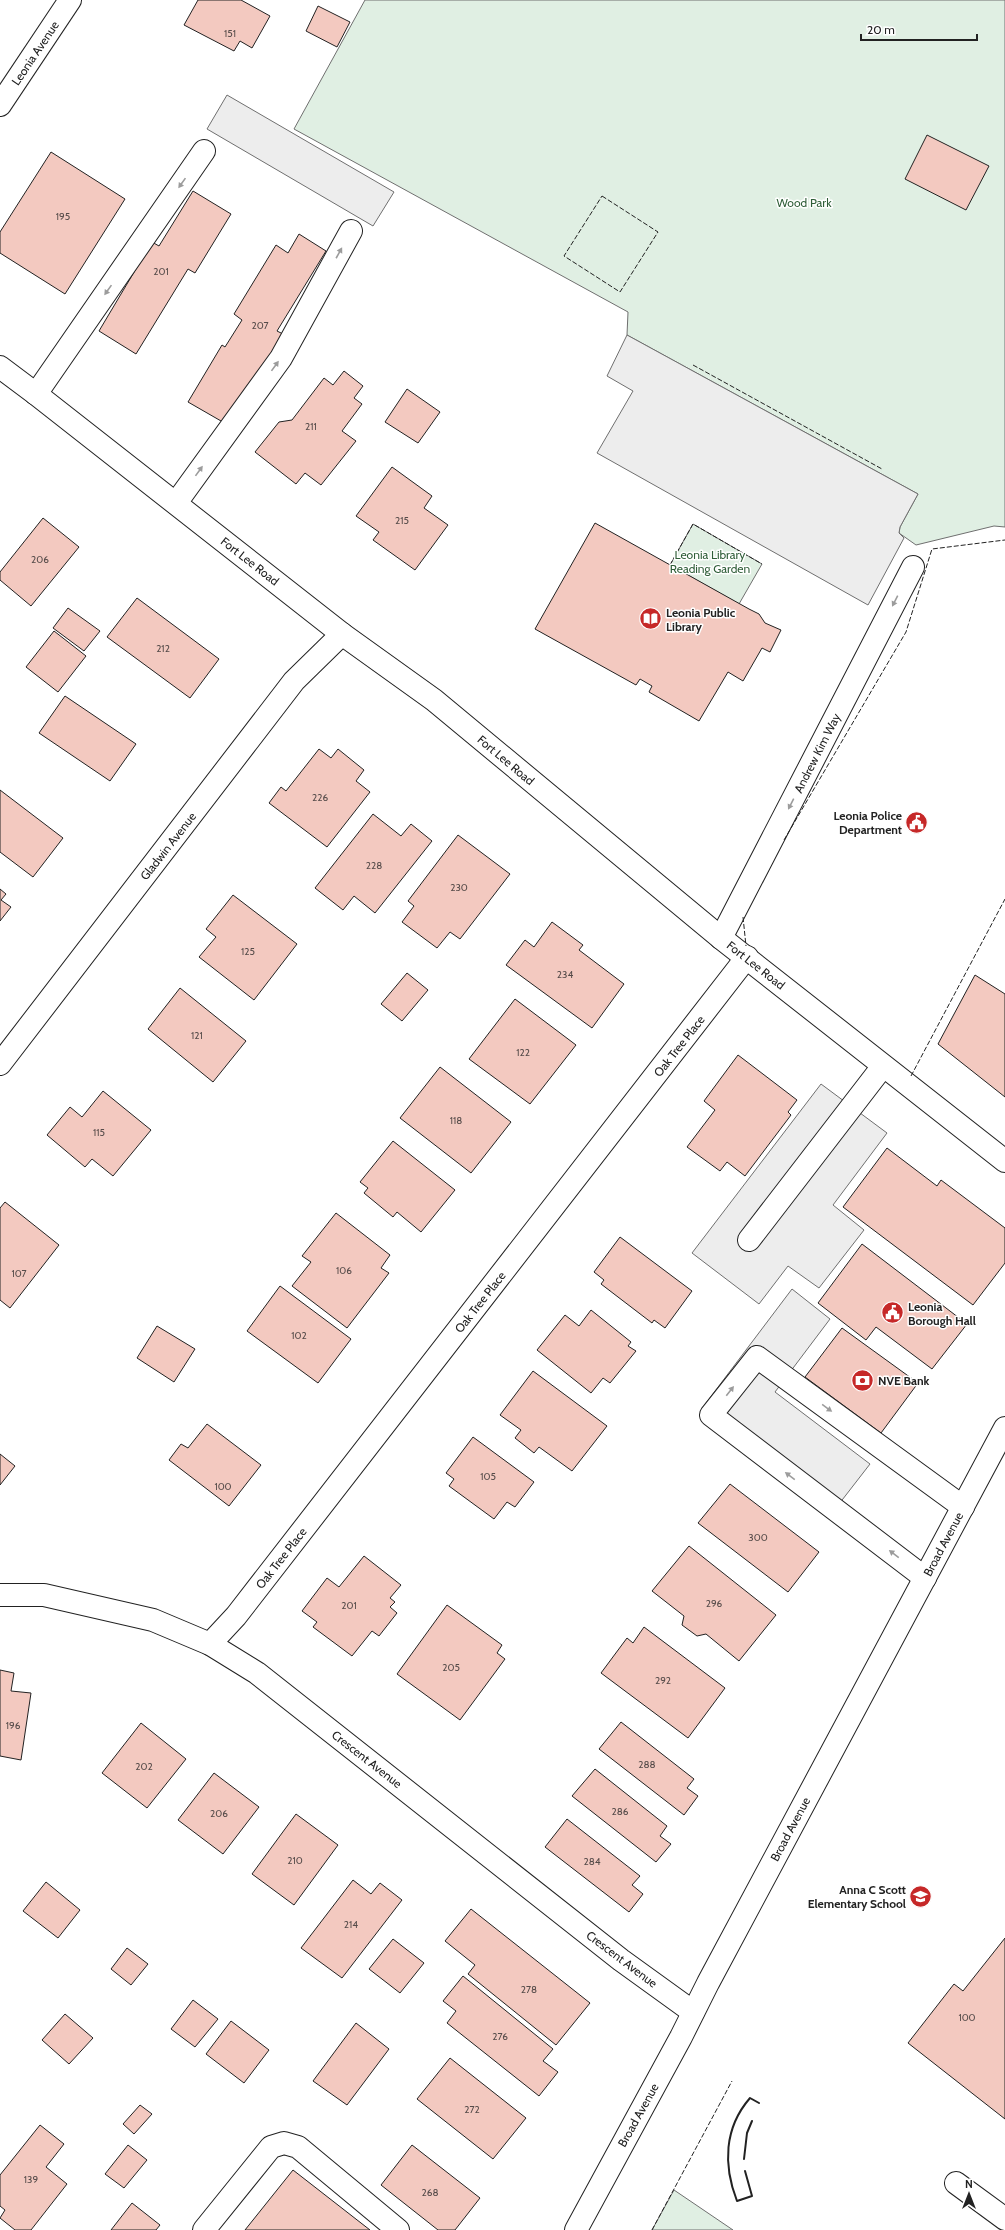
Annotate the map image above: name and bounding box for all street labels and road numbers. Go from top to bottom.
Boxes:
street label: Leonia Avenue [8,18,62,88]
street label: Fort Lee Road [218,534,282,588]
street label: Andrew Kim Way [791,711,843,795]
street label: Fort Lee Road [474,732,538,788]
street label: Gladwin Avenue [137,809,199,883]
street label: Fort Lee Road [724,938,788,992]
street label: Oak Tree Place [650,1012,708,1080]
street label: Oak Tree Place [451,1268,509,1336]
street label: Broad Avenue [920,1509,966,1579]
street label: Oak Tree Place [252,1524,310,1592]
street label: Crescent Avenue [329,1727,405,1791]
street label: Broad Avenue [767,1794,813,1864]
street label: Crescent Avenue [584,1927,660,1991]
street label: Broad Avenue [614,2081,662,2149]

